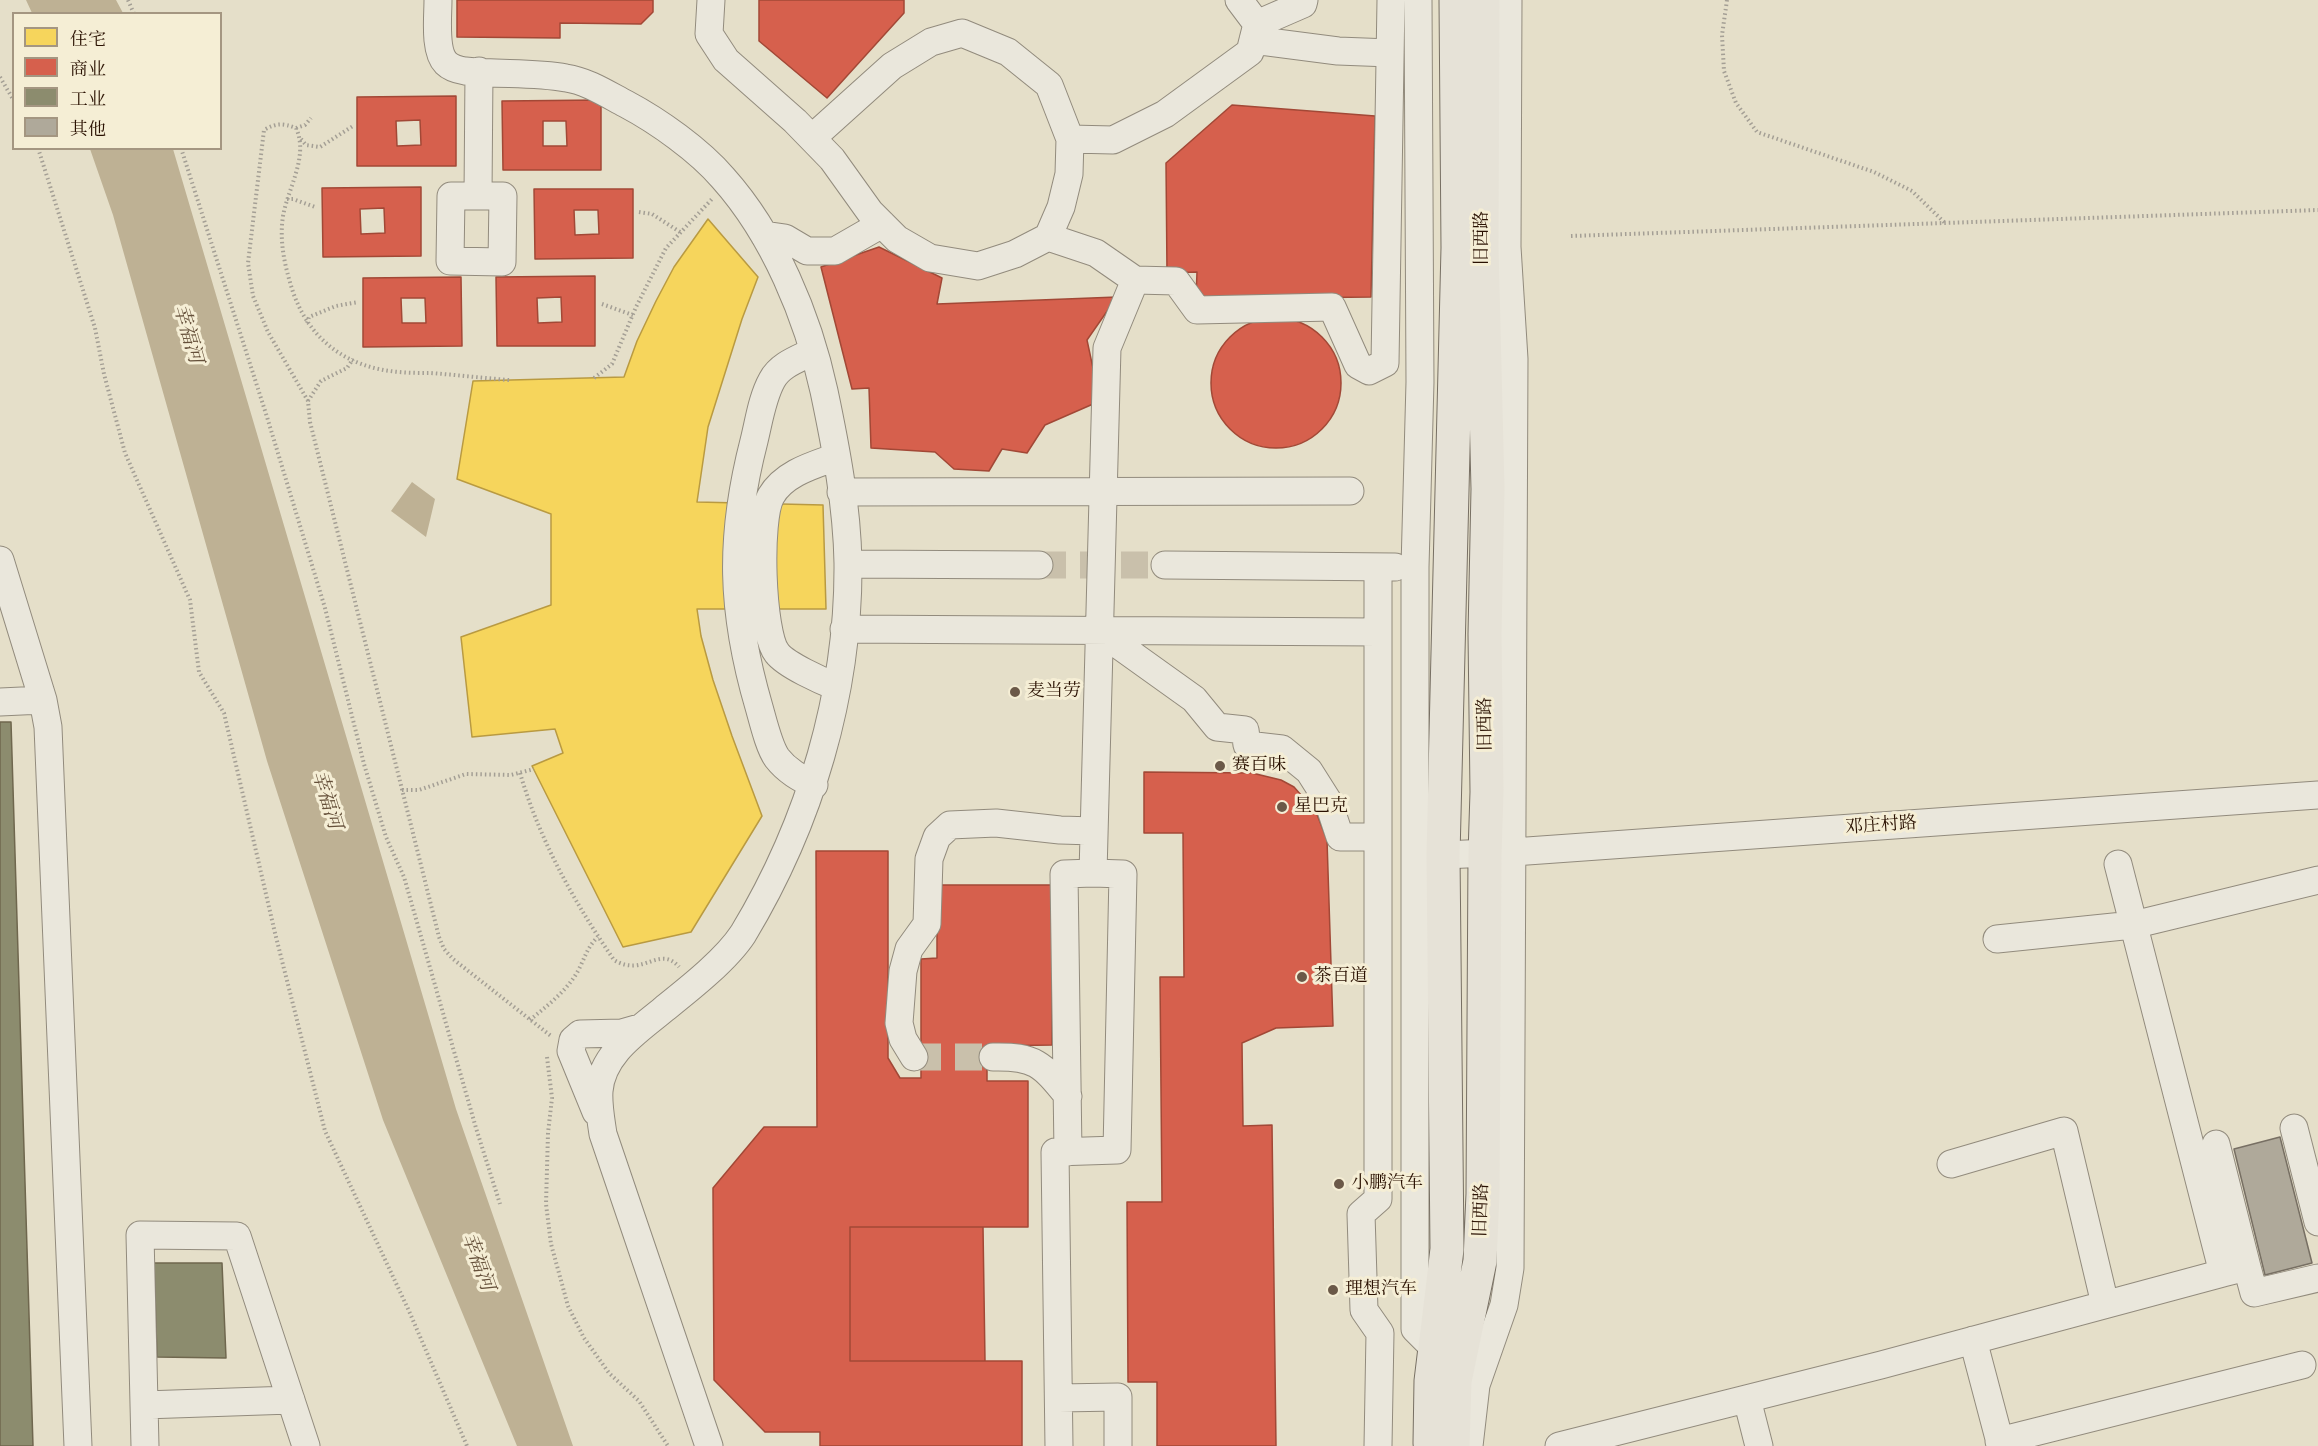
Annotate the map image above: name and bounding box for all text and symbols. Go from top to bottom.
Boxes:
legend [12,12,222,150]
text: 住宅 [70,28,106,51]
text: 商业 [70,58,106,81]
text: 工业 [70,88,106,111]
text: 其他 [70,118,106,141]
street label: 旧西路 [1472,211,1494,265]
water label: 幸福河 [167,302,207,366]
place label: 麦当劳 [1027,681,1081,703]
marker: 麦当劳 [1008,685,1022,699]
street label: 旧西路 [1475,697,1497,751]
place label: 赛百味 [1232,755,1286,777]
marker: 赛百味 [1213,759,1227,773]
water label: 幸福河 [306,768,346,832]
place label: 星巴克 [1294,796,1348,818]
marker: 星巴克 [1275,800,1289,814]
street label: 邓庄村路 [1844,813,1918,839]
place label: 茶百道 [1314,966,1368,988]
marker: 茶百道 [1295,970,1309,984]
place label: 小鹏汽车 [1351,1173,1423,1195]
marker: 小鹏汽车 [1332,1177,1346,1191]
street label: 旧西路 [1470,1183,1494,1237]
water label: 幸福河 [455,1230,499,1294]
place label: 理想汽车 [1345,1279,1417,1301]
marker: 理想汽车 [1326,1283,1340,1297]

